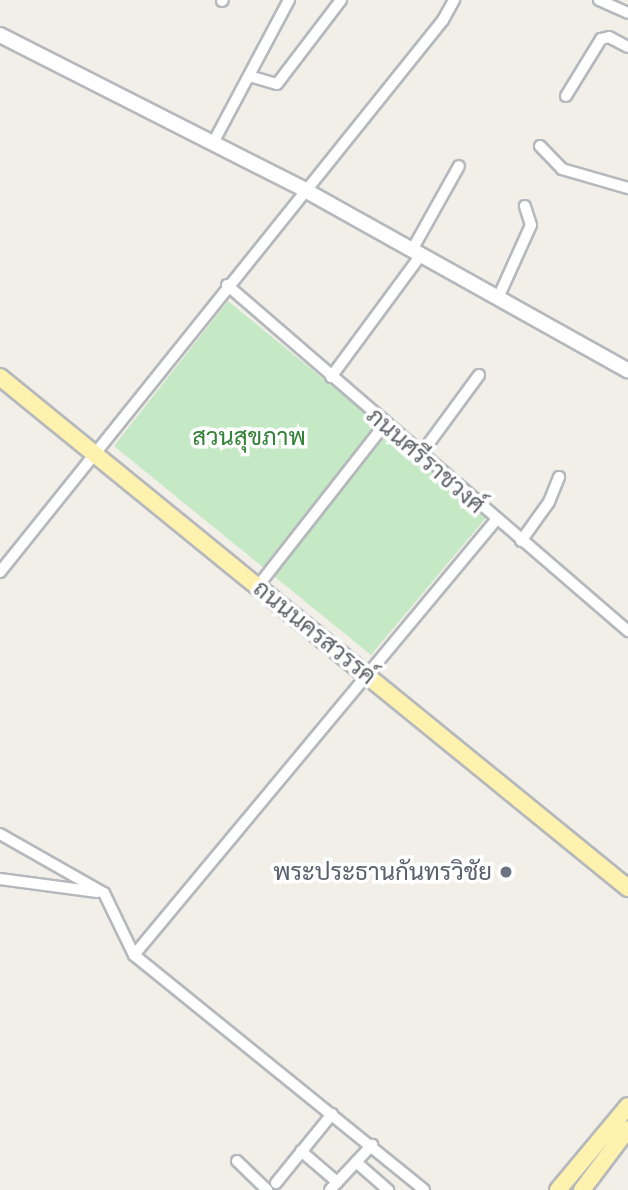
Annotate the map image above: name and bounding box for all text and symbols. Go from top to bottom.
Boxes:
street label: ภนนศรีราชวงศ์ [361,401,491,519]
park label: สวนสุขภาพ [192,423,306,451]
street label: ถนนนครสวรรค์ [248,574,382,690]
place label: พระประธานกันทรวิชัย [273,858,492,886]
marker: พระประธานกันทรวิชัย [498,864,514,880]

